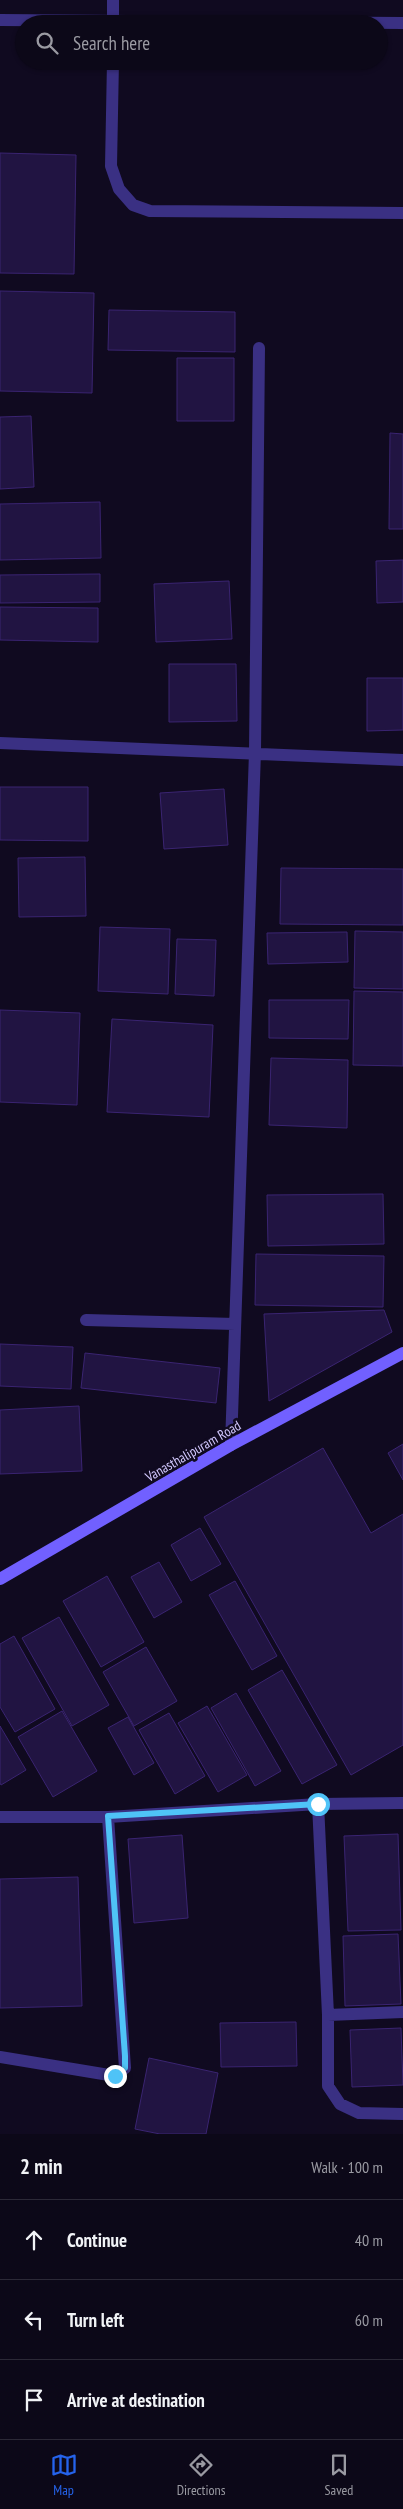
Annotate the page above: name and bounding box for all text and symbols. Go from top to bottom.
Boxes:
search box [15,15,388,70]
icon: search [33,29,61,57]
text: Search here [73,31,150,55]
street label: Vanasthalipuram Road [141,1416,244,1486]
route start [307,1793,330,1816]
route end [104,2065,127,2088]
text: 2 min [20,2153,62,2180]
text: Walk · 100 m [311,2157,383,2177]
icon: ahead [20,2226,48,2254]
text: Continue [67,2228,127,2252]
text: 40 m [355,2230,383,2250]
icon: left [20,2306,48,2334]
text: Turn left [67,2308,124,2332]
text: 60 m [355,2310,383,2330]
icon: arrive [20,2386,48,2414]
text: Arrive at destination [67,2388,205,2412]
tab: Map [50,2451,78,2499]
tab: Directions [177,2451,225,2499]
tab: Saved [325,2451,353,2499]

